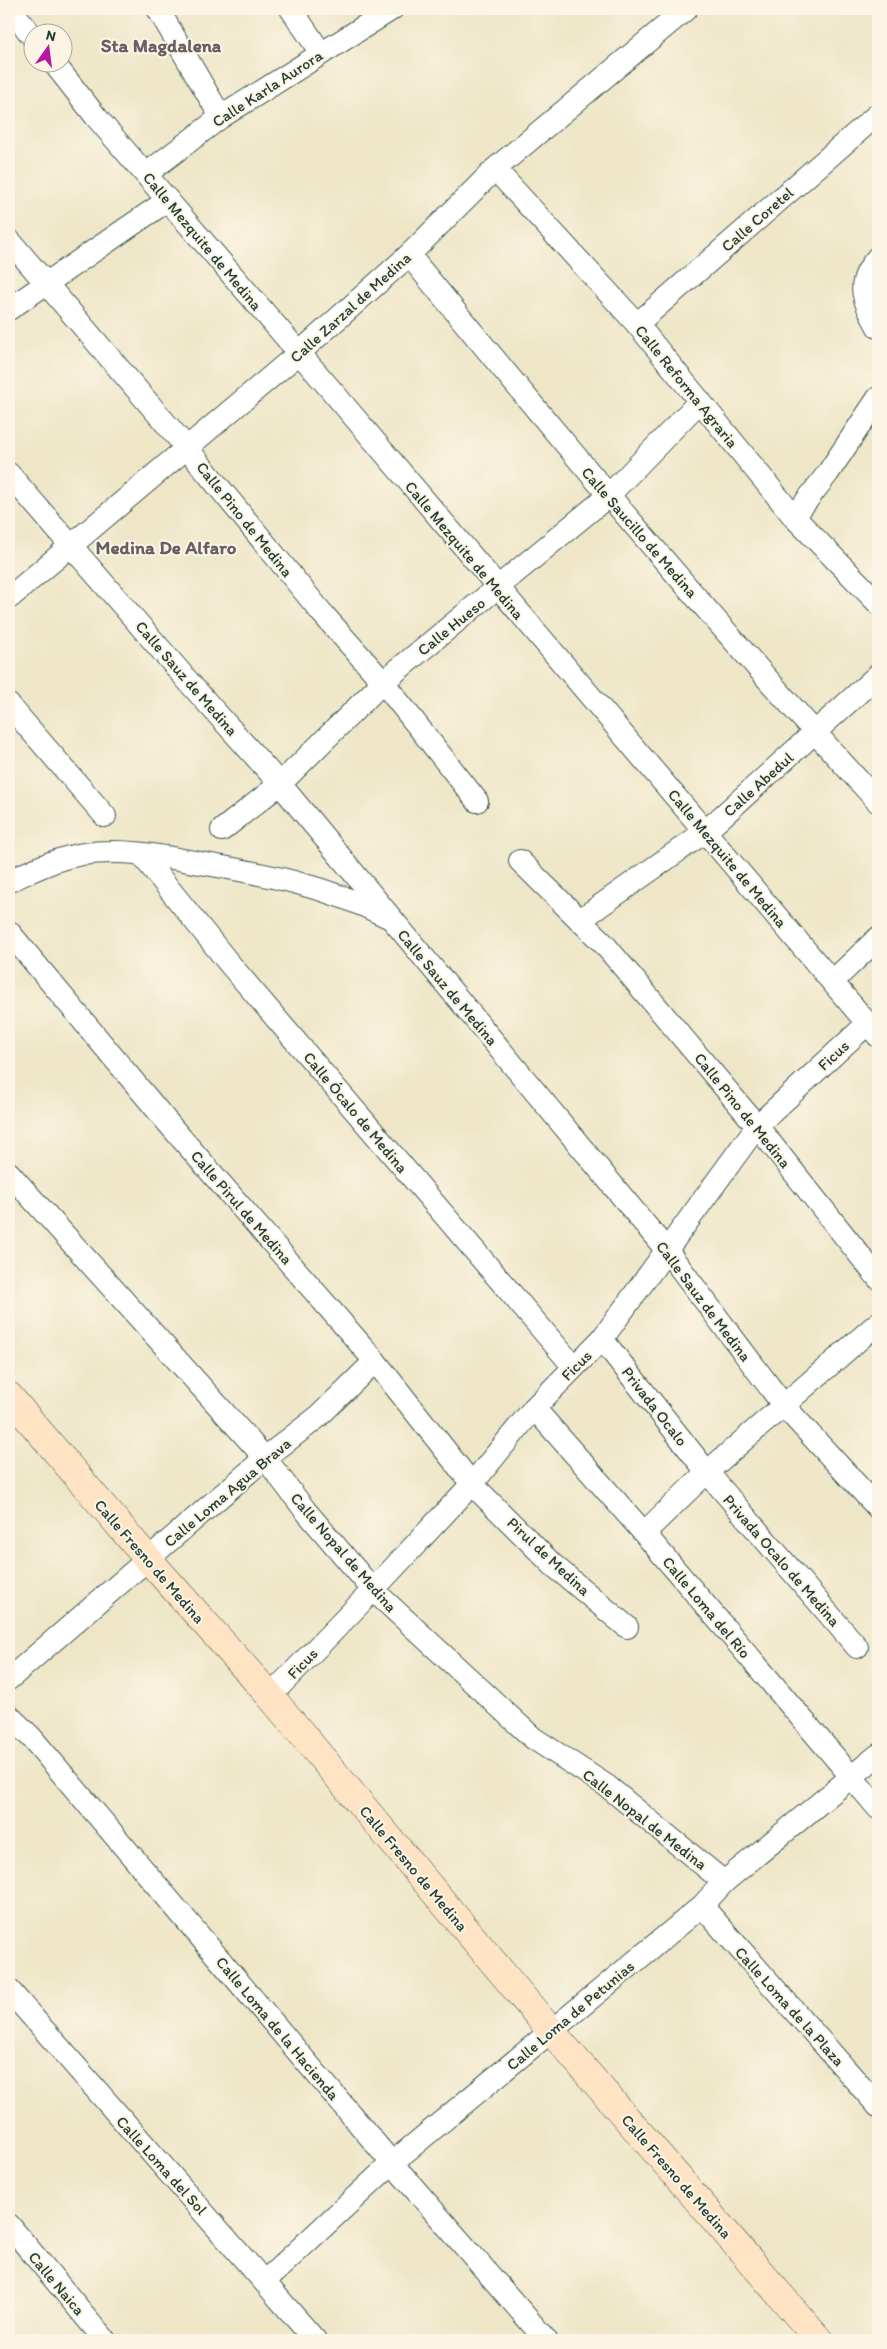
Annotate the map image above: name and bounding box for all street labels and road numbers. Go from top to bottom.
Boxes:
street label: Calle Karla Aurora [208,45,327,131]
street label: Calle Mezquite de Medina [139,168,267,315]
street label: Calle Coretel [717,183,798,256]
street label: Calle Zarzal de Medina [286,248,415,367]
street label: Calle Reforma Agraria [631,321,742,452]
street label: Calle Pino de Medina [192,458,297,581]
street label: Calle Saucillo de Medina [578,463,702,602]
street label: Calle Mezquite de Medina [401,477,529,624]
street label: Calle Hueso [414,593,489,660]
street label: Calle Sauz de Medina [132,617,242,740]
street label: Calle Abedul [719,748,798,821]
street label: Calle Mezquite de Medina [664,785,792,932]
street label: Calle Sauz de Medina [393,925,502,1049]
street label: Ficus [814,1036,853,1074]
street label: Calle Ócalo de Medina [299,1048,412,1177]
street label: Calle Pino de Medina [690,1049,795,1172]
street label: Calle Pirul de Medina [187,1146,296,1268]
street label: Calle Sauz de Medina [652,1237,755,1365]
street label: Ficus [557,1346,596,1385]
street label: Privada Ocalo [618,1363,691,1450]
street label: Calle Loma Agua Brava [160,1434,295,1551]
street label: Calle Nopal de Medina [286,1489,401,1616]
street label: Privada Ocalo de Medina [719,1490,845,1631]
street label: Calle Fresno de Medina [91,1495,209,1627]
street label: Pirul de Medina [503,1513,595,1600]
street label: Calle Loma del Río [659,1553,755,1662]
street label: Ficus [283,1644,322,1683]
street label: Calle Nopal de Medina [579,1765,711,1874]
street label: Calle Fresno de Medina [355,1802,472,1935]
street label: Calle Loma de la Plaza [731,1943,848,2070]
street label: Calle Loma de la Hacienda [212,1953,344,2104]
street label: Calle Loma de Petunias [503,1956,638,2074]
street label: Calle Fresno de Medina [618,2110,736,2242]
street label: Calle Loma del Sol [112,2112,211,2219]
street label: Calle Naica [24,2248,89,2319]

